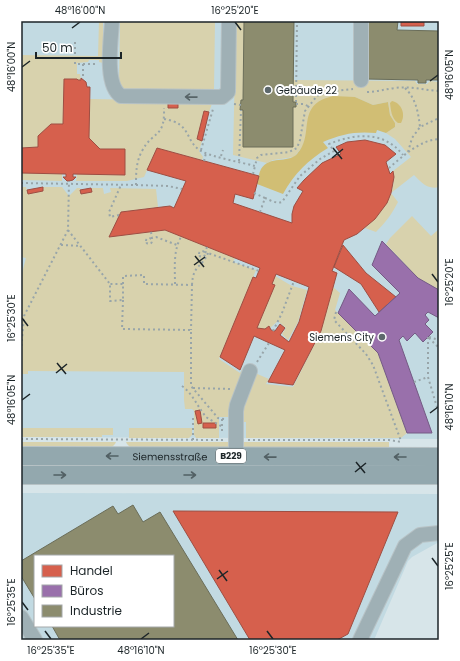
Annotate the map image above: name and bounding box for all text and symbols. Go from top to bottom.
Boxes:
text: 48°16'00"N [55,3,105,18]
text: 16°25'20"E [211,3,259,18]
scale bar [36,34,121,60]
text: 50 m [42,39,73,56]
text: 48°16'00"N [4,42,19,92]
text: 48°16'05"N [442,50,457,100]
place label: Gebäude 22 [276,83,337,98]
marker: Gebäude 22 [263,85,273,95]
one-way arrow [185,93,198,101]
text: 16°25'20"E [442,258,457,306]
text: 16°25'30"E [4,294,19,342]
place label: Siemens City [309,330,374,345]
marker: Siemens City [377,332,387,342]
text: 48°16'05"N [4,375,19,425]
text: 48°16'10"N [442,383,457,431]
street label: Siemensstraße [132,449,208,464]
road number: B229 [216,449,246,463]
one-way arrow [106,452,119,460]
one-way arrow [264,453,277,461]
one-way arrow [394,453,407,461]
one-way arrow [53,471,66,479]
one-way arrow [183,471,196,479]
text: 16°25'25"E [442,542,457,590]
legend [34,555,174,627]
text: Handel [70,562,113,579]
text: 16°25'35"E [4,578,19,626]
text: Büros [70,582,103,599]
text: Industrie [70,602,122,619]
text: 16°25'35"E [27,643,75,658]
text: 48°16'10"N [117,643,165,658]
text: 16°25'30"E [249,643,297,658]

